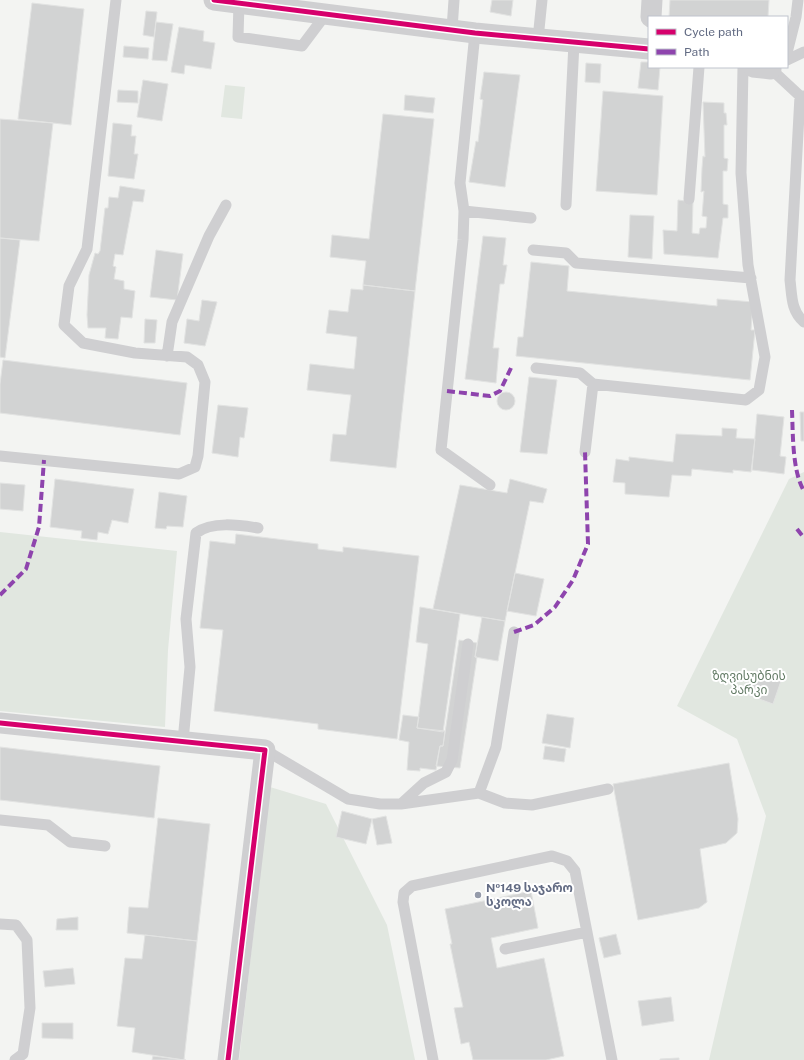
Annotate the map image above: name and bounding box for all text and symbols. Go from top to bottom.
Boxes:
legend [648,16,788,68]
text: Cycle path [684,25,743,39]
text: Path [684,45,710,59]
park label: ზღვისუბნის პარკი [712,669,786,697]
place label: №149 საჯარო სკოლა [486,881,573,910]
marker: №149 საჯარო სკოლა [473,890,483,900]

